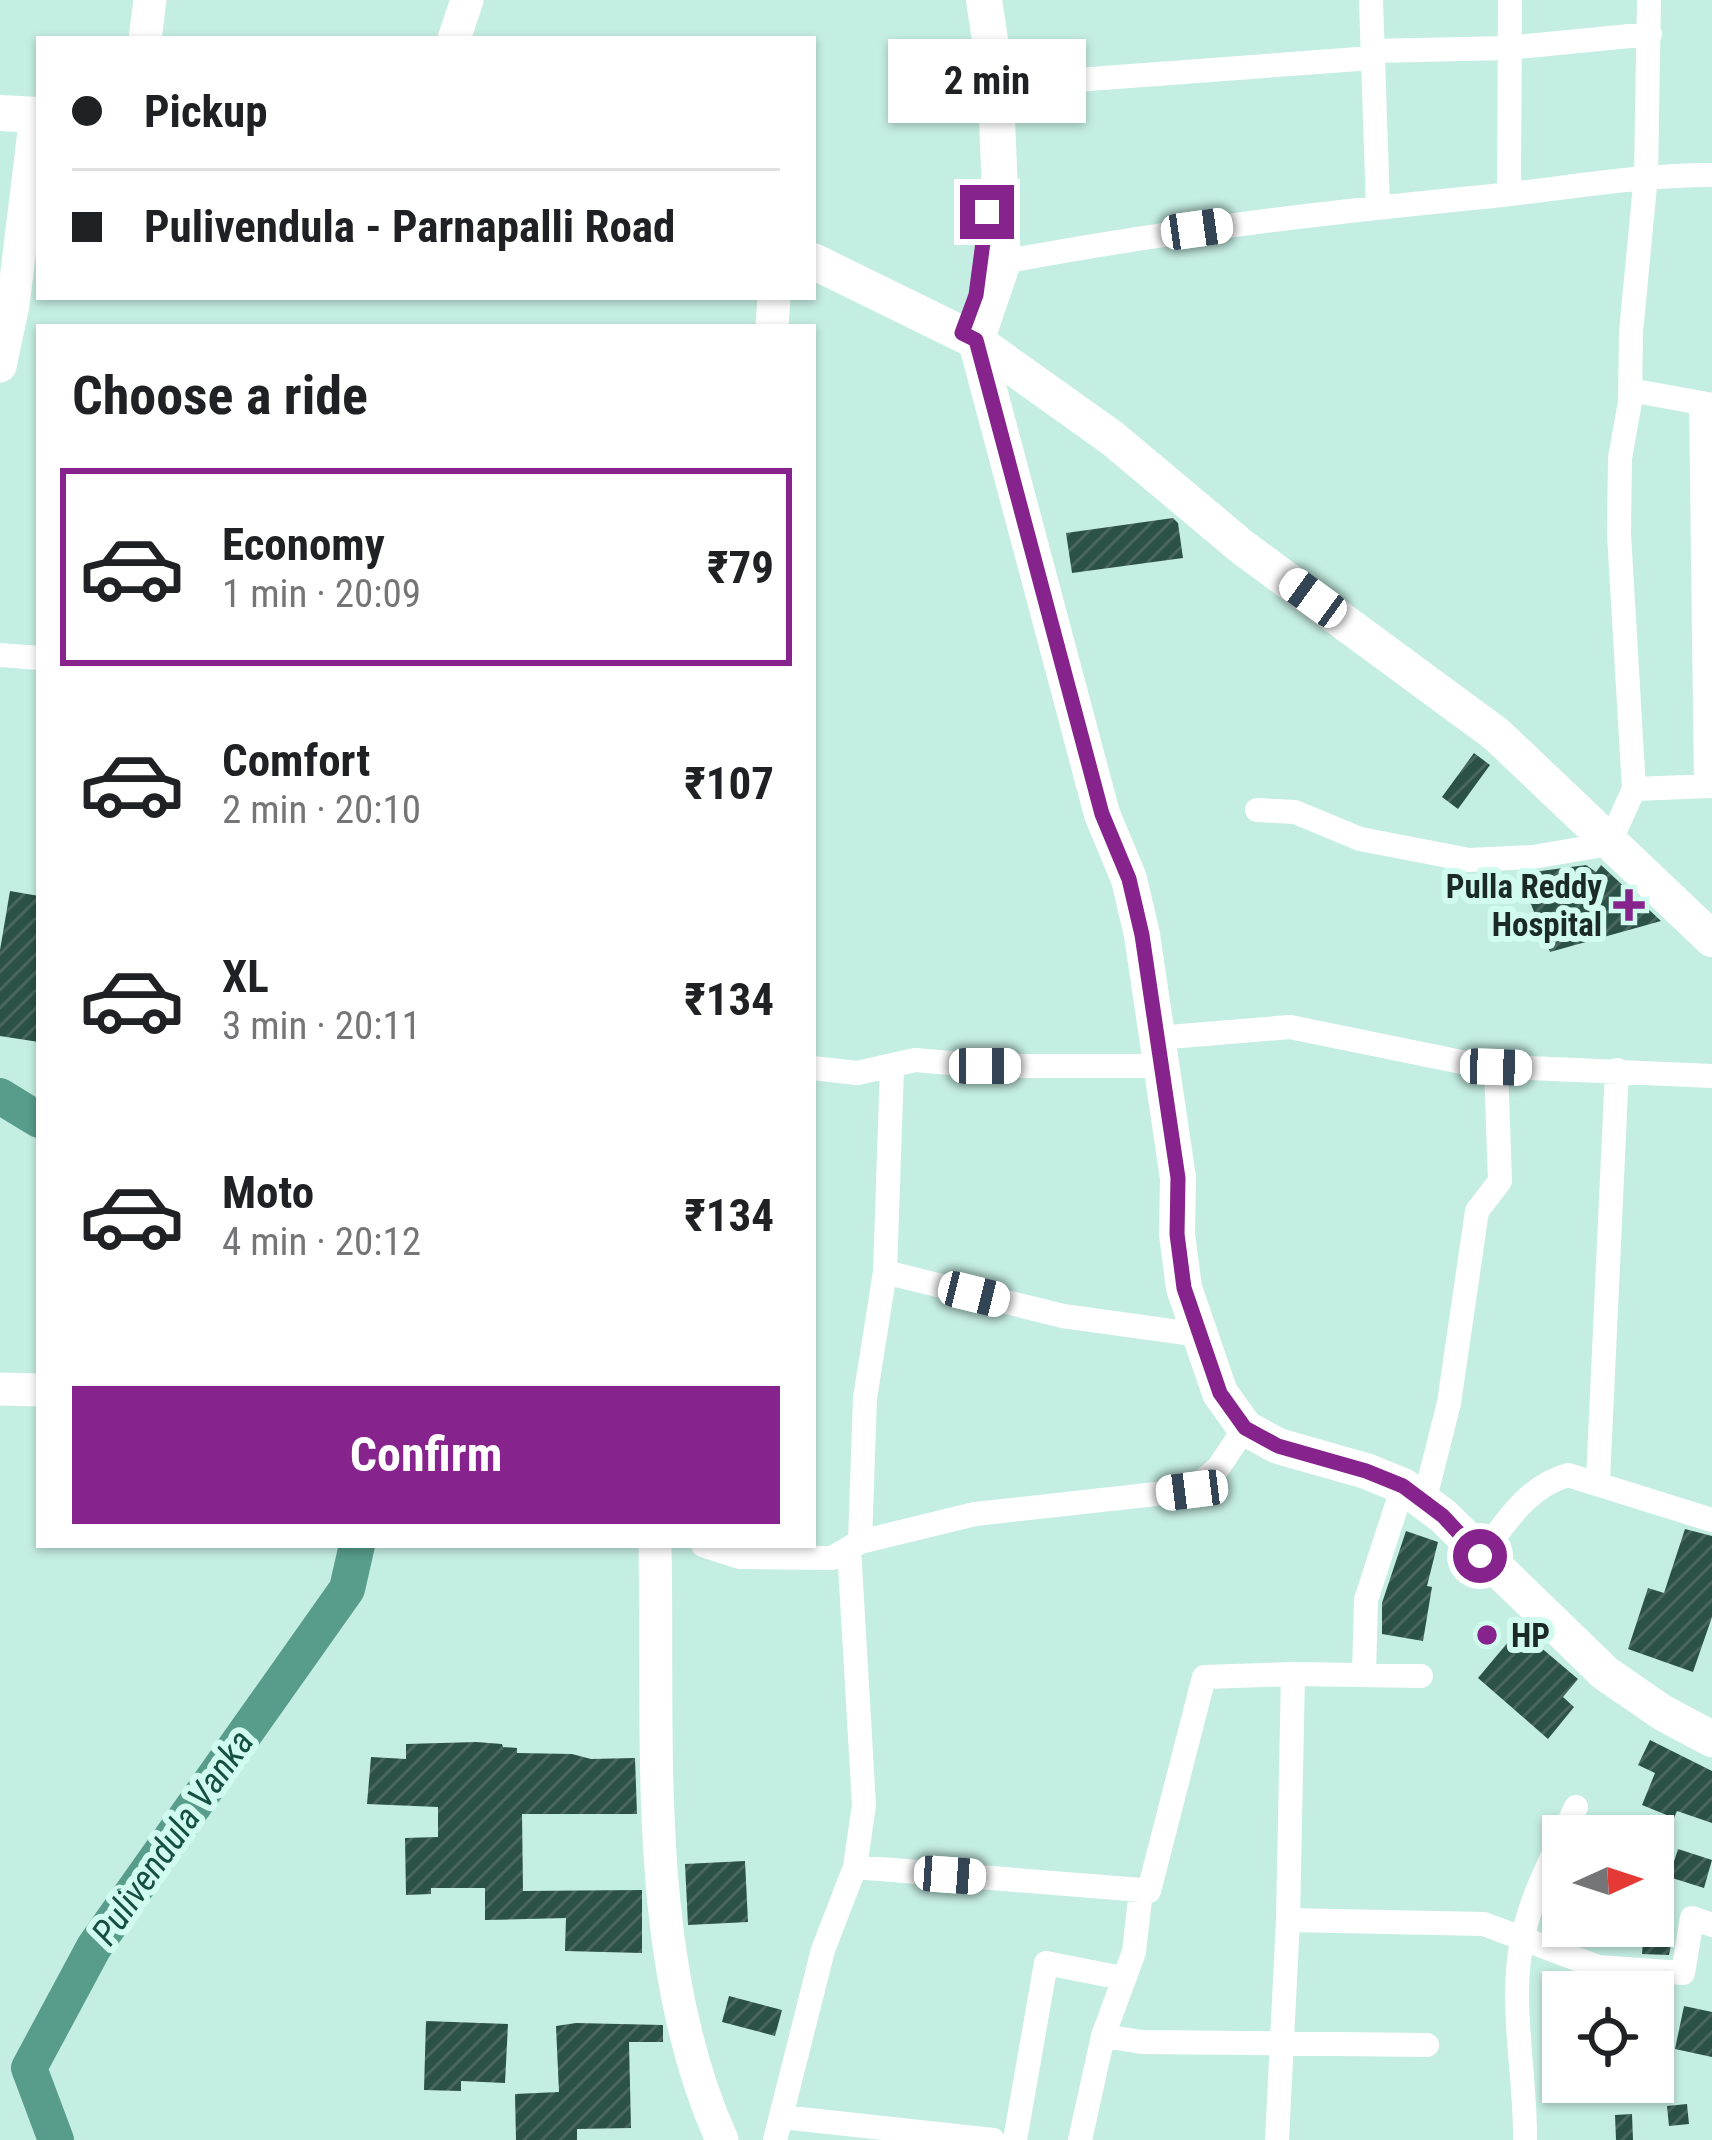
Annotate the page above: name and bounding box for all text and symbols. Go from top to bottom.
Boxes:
callout: 2 min [888,38,1086,122]
text: 2 min [944,58,1030,104]
text: Pickup [144,85,268,138]
route end [960,185,1014,239]
text: Pulivendula - Parnapalli Road [144,200,675,253]
car [1159,206,1235,252]
text: Choose a ride [72,364,368,427]
icon: car [78,513,186,621]
text: Economy [222,518,385,571]
text: ₹79 [707,541,774,594]
car [1273,562,1353,634]
text: 1 min · 20:09 [222,571,421,617]
icon: car [78,729,186,837]
text: Comfort [222,734,370,787]
text: ₹107 [684,757,774,810]
text: 2 min · 20:10 [222,787,421,833]
place label: Pulla Reddy Hospital [1446,867,1602,944]
marker: Pulla Reddy Hospital [1613,889,1645,921]
icon: car [78,945,186,1053]
text: XL [222,950,269,1003]
text: ₹134 [684,973,774,1026]
text: 3 min · 20:11 [222,1003,421,1049]
car [949,1048,1021,1084]
car [1459,1048,1533,1086]
icon: car [78,1161,186,1269]
text: Moto [222,1166,314,1219]
text: ₹134 [684,1189,774,1242]
text: 4 min · 20:12 [222,1219,421,1265]
car [935,1268,1013,1320]
button: Confirm [72,1386,780,1524]
car [1154,1468,1230,1512]
route start [1453,1529,1507,1583]
place label: HP [1511,1616,1550,1655]
marker: HP [1474,1622,1500,1648]
water label: Pulivendula Vanka [83,1722,262,1953]
north arrow [1542,1815,1674,1947]
map controls [1542,1815,1674,2103]
car [913,1855,987,1895]
button: locate [1542,1971,1674,2103]

